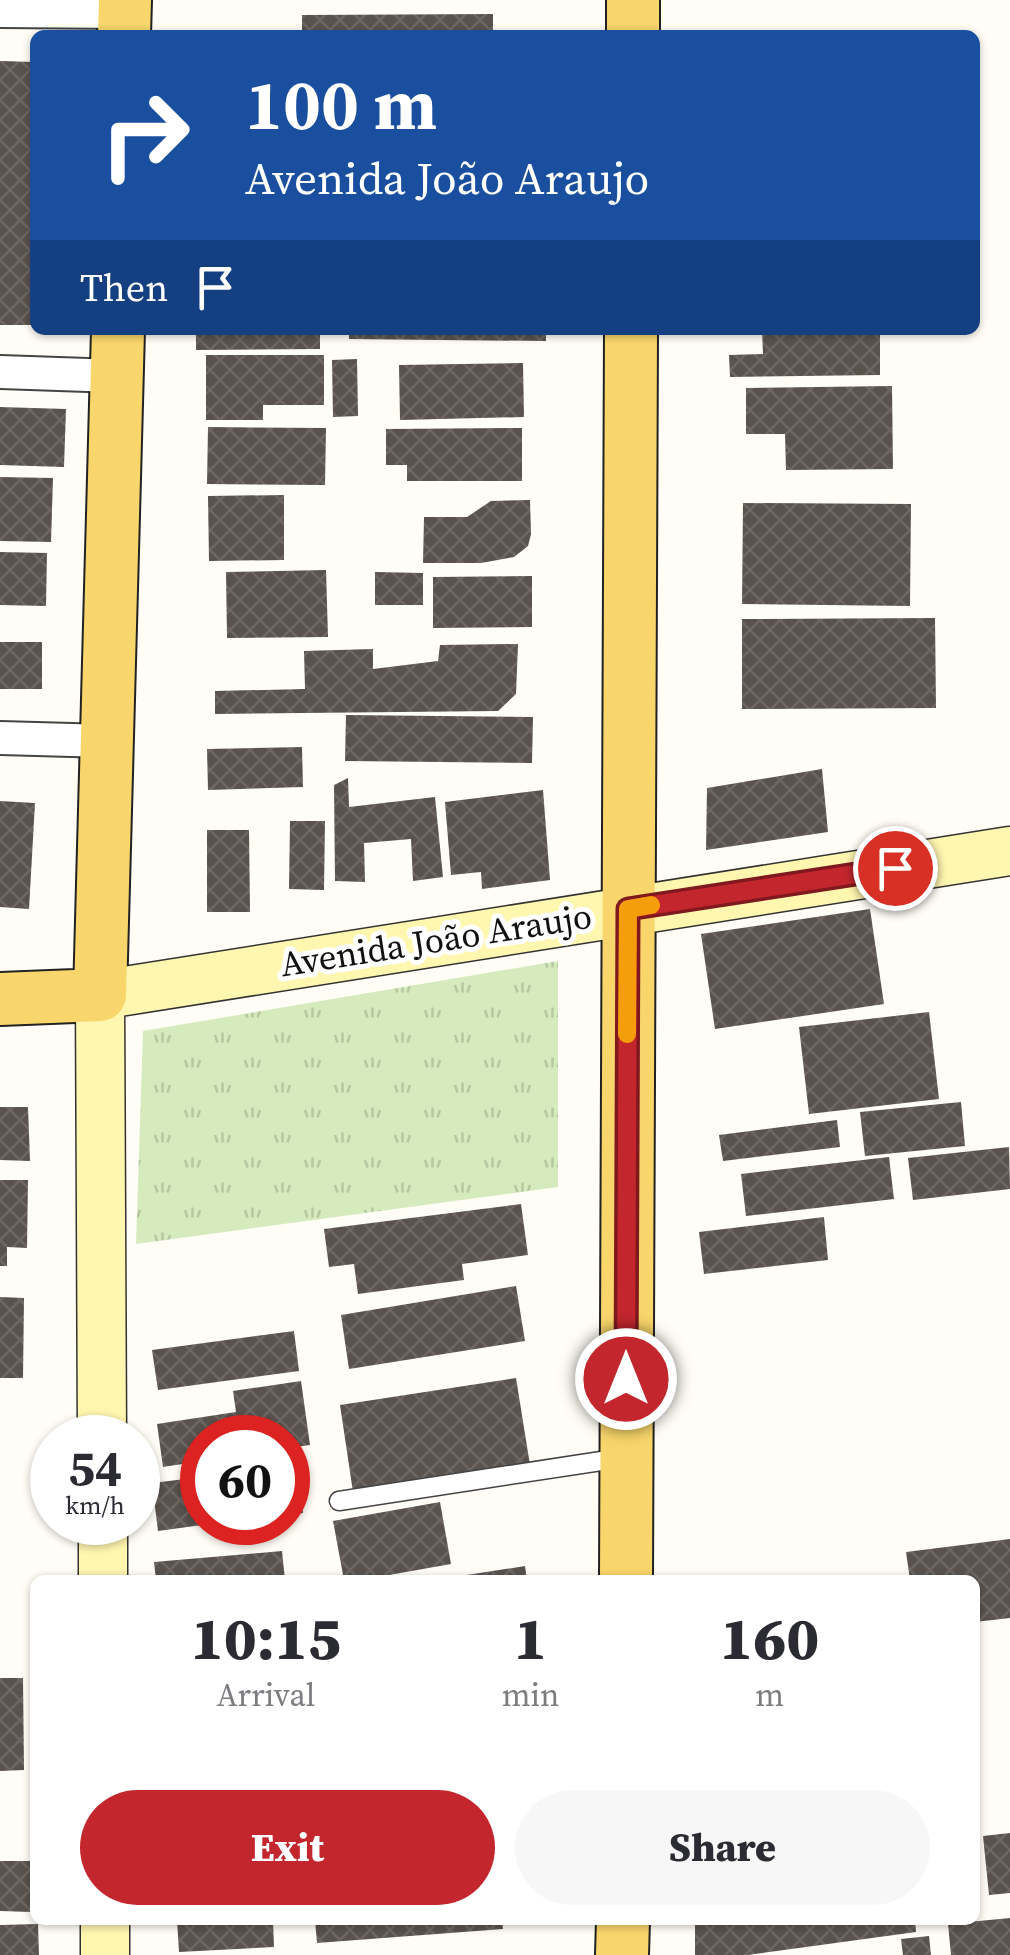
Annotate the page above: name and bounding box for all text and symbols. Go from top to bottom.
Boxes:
text: 100 m [245,56,437,152]
icon: right [80,70,210,200]
text: Avenida João Araujo [245,147,649,209]
icon: arrive [188,260,243,315]
text: Then [80,262,168,314]
pin [853,826,938,911]
icon: arrive [868,841,923,896]
street label: Avenida João Araujo [277,892,595,988]
position arrow [574,1327,678,1431]
speed limit sign: 60 [180,1415,310,1545]
text: 54 [68,1433,122,1502]
text: km/h [65,1488,125,1522]
text: 10:15 [191,1597,341,1679]
text: 1 [514,1597,547,1679]
text: 160 [720,1597,819,1679]
text: Arrival [216,1673,315,1717]
text: min [502,1673,559,1717]
text: m [755,1673,784,1717]
button: Exit [80,1790,495,1905]
button: Share [515,1790,930,1905]

